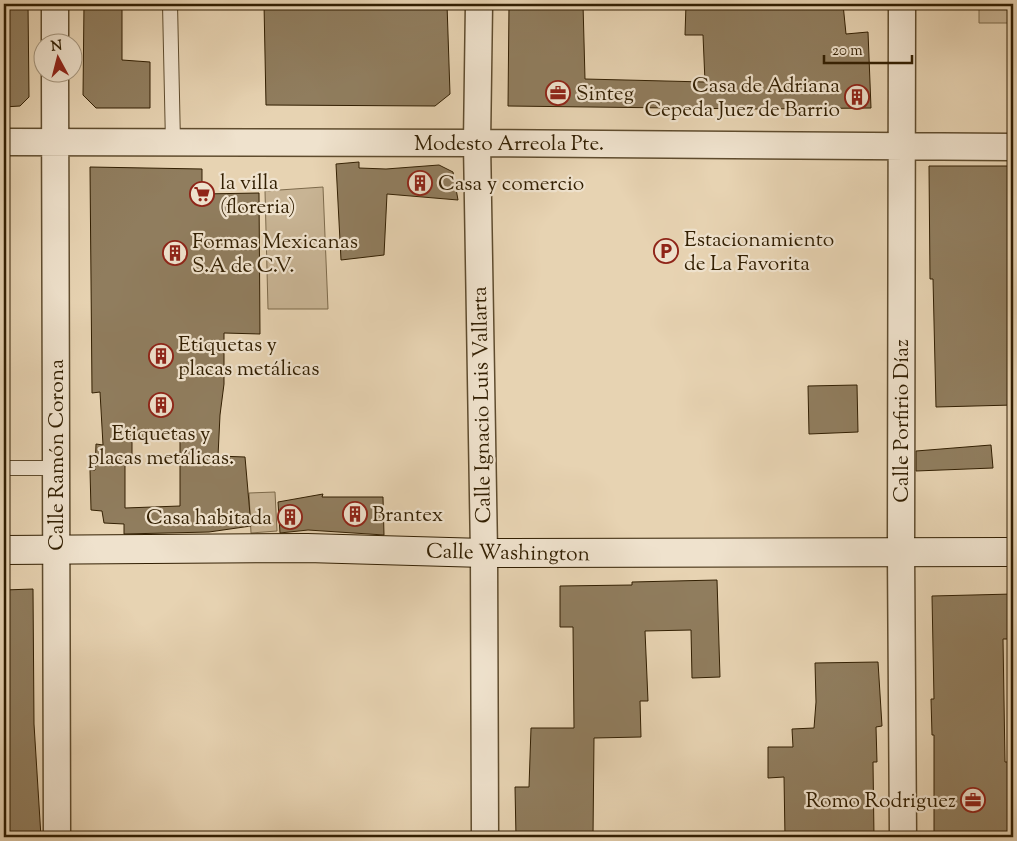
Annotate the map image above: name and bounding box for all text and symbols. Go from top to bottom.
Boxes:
north arrow [32,32,82,82]
scale bar [824,32,912,64]
text: N [50,36,63,58]
text: 20 m [832,41,863,62]
place label: Casa de Adriana Cepeda Juez de Barrio [645,72,840,126]
office icon: Sinteg [545,80,571,106]
place label: Sinteg [576,80,634,110]
building icon: Casa de Adriana Cepeda Juez de Barrio [844,84,870,110]
street label: Modesto Arreola Pte. [414,130,604,160]
place label: la villa (floreria) [220,169,296,223]
building icon: Casa y comercio [407,170,433,196]
place label: Casa y comercio [438,170,584,200]
supermarket icon: la villa (floreria) [189,181,215,207]
place label: Estacionamiento de La Favorita [684,226,834,280]
place label: Formas Mexicanas S.A de C.V. [192,228,358,282]
parking icon: Estacionamiento de La Favorita [653,238,679,264]
building icon: Formas Mexicanas S.A de C.V. [162,240,188,266]
street label: Calle Ignacio Luis Vallarta [466,286,500,524]
place label: Etiquetas y placas metálicas [178,331,320,385]
street label: Calle Porfirio Díaz [888,339,918,503]
building icon: Etiquetas y placas metálicas [148,343,174,369]
street label: Calle Ramón Corona [43,359,73,551]
building icon: Etiquetas y placas metálicas. [148,392,174,418]
place label: Etiquetas y placas metálicas. [88,420,234,474]
building icon: Brantex [342,501,368,527]
place label: Brantex [372,501,443,531]
place label: Casa habitada [146,504,272,534]
building icon: Casa habitada [277,504,303,530]
street label: Calle Washington [426,538,590,570]
place label: Romo Rodriguez [806,787,956,817]
office icon: Romo Rodriguez [960,787,986,813]

